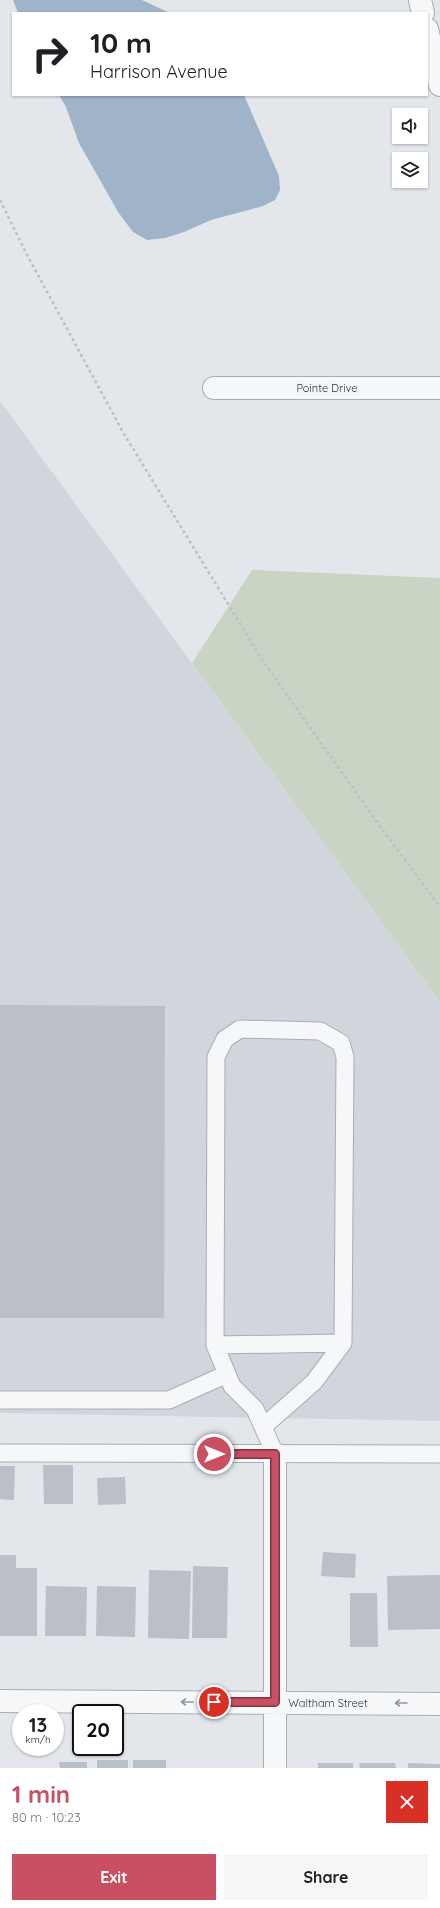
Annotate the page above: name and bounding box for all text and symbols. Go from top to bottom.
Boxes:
text: 10 m [90,25,152,60]
icon: right [24,28,76,80]
text: Harrison Avenue [90,60,228,83]
map controls [392,108,428,188]
button: sound [392,108,428,144]
button: layers [392,152,428,188]
street label: Pointe Drive [296,381,358,395]
position arrow [193,1433,235,1475]
pin [197,1685,231,1719]
icon: arrive [203,1691,225,1713]
street label: Waltham Street [288,1696,368,1710]
one-way arrow [181,1698,194,1706]
one-way arrow [395,1699,408,1707]
speed limit sign: 20 [72,1704,124,1756]
text: 13 [29,1712,47,1737]
text: km/h [25,1733,51,1746]
text: 1 min [12,1779,70,1809]
button: close [386,1781,428,1823]
text: 80 m · 10:23 [12,1809,81,1825]
button: Exit [12,1854,216,1900]
button: Share [224,1854,428,1900]

